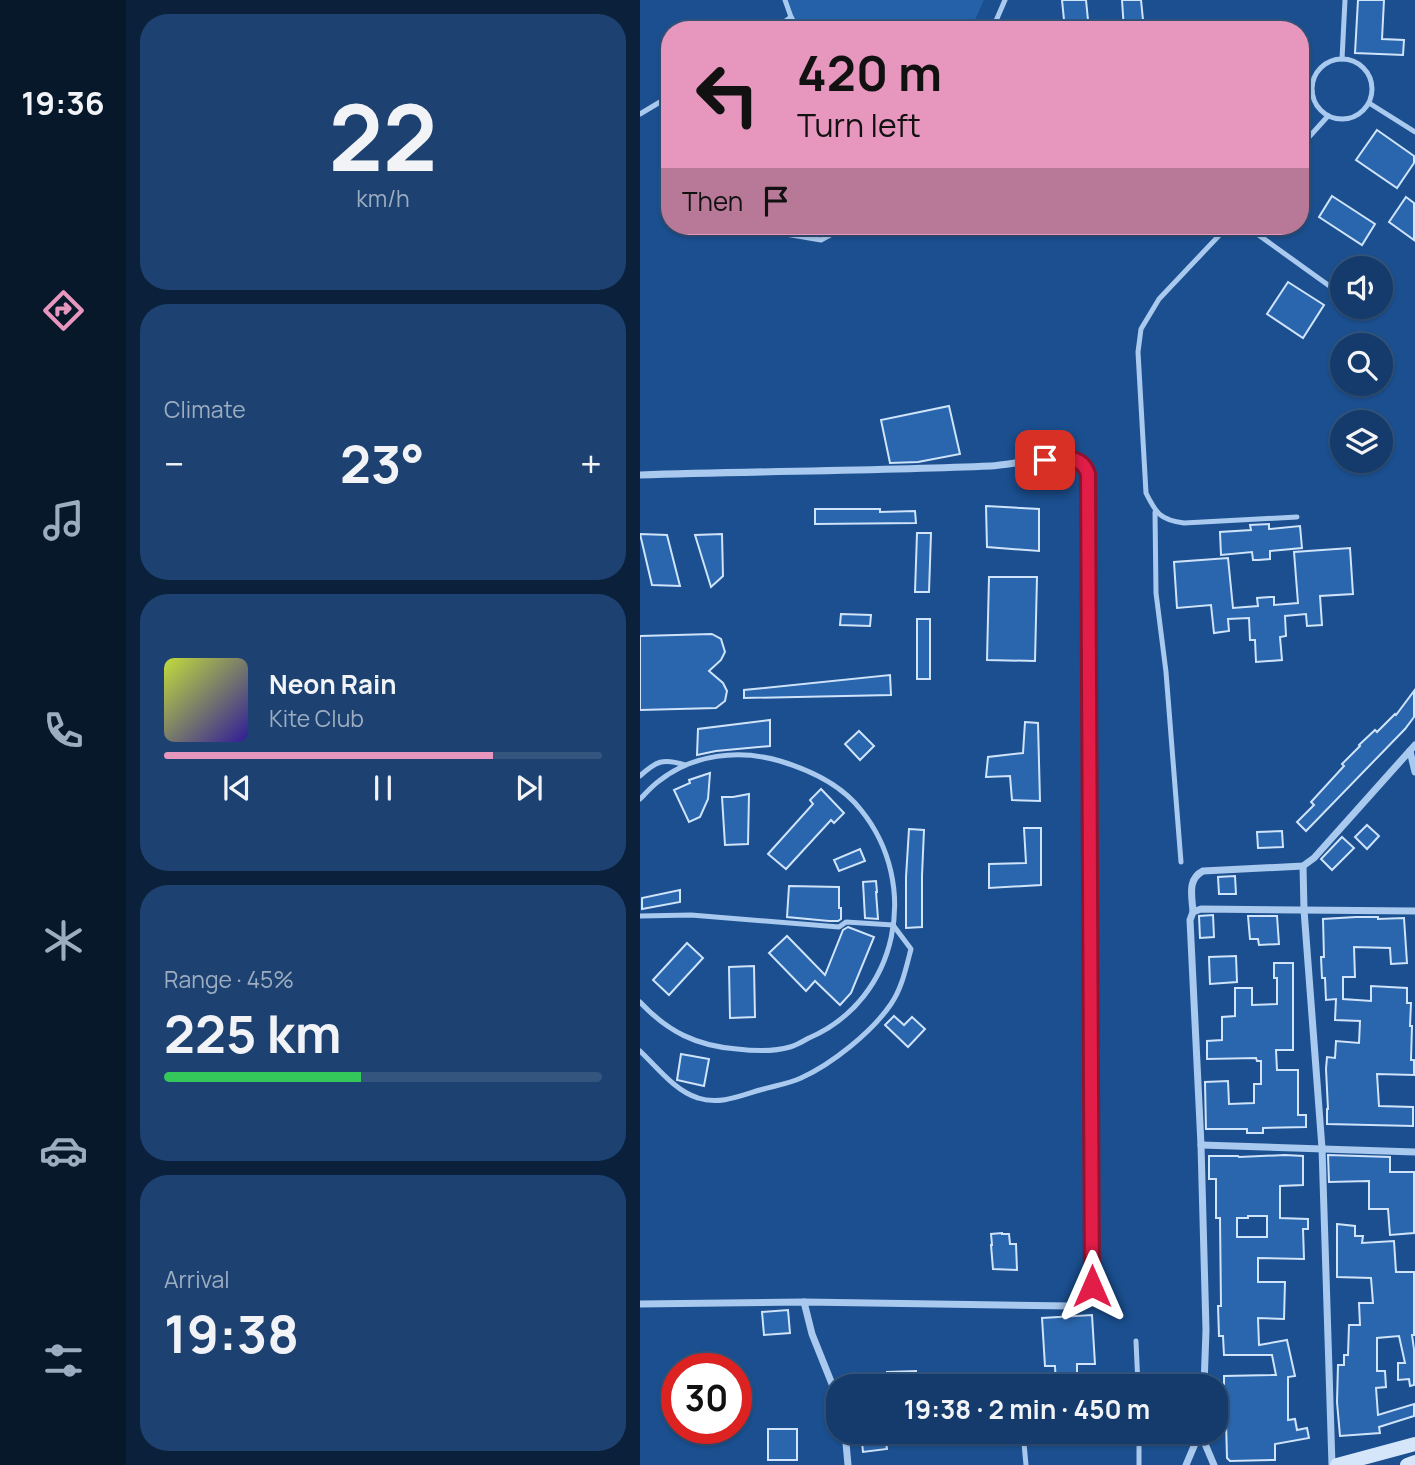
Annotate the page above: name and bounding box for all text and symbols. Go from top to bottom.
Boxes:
text: 420 m [797,39,942,106]
icon: left [682,49,773,140]
text: 22 [329,74,437,198]
text: 19:36 [21,81,105,125]
text: Turn left [797,103,921,147]
text: km/h [356,182,410,214]
icon: arrive [757,182,795,220]
text: Then [682,183,743,219]
map controls [1330,256,1393,473]
button: sound [1330,256,1393,319]
icon: directions [39,286,88,335]
button: search [1330,333,1393,396]
text: Climate [164,393,246,425]
button: layers [1330,410,1393,473]
text: 23° [340,428,425,499]
pin [1015,430,1075,490]
text: − [164,437,185,489]
text: + [580,437,602,489]
icon: arrive [1026,441,1064,479]
icon: music [39,496,88,545]
text: Neon Rain [269,666,397,702]
text: Kite Club [269,702,364,734]
icon: phone [39,706,88,755]
icon: previous [218,769,256,807]
icon: pause [364,769,402,807]
icon: next [510,769,548,807]
icon: climate [39,916,88,965]
text: Range · 45% [164,963,294,995]
text: 225 km [164,998,342,1069]
icon: car [39,1126,88,1175]
position arrow [1055,1249,1129,1323]
text: Arrival [164,1263,230,1295]
text: 19:38 [164,1298,299,1369]
icon: filters [39,1336,88,1385]
speed limit sign: 30 [661,1353,752,1444]
text: 19:38 · 2 min · 450 m [904,1391,1150,1427]

